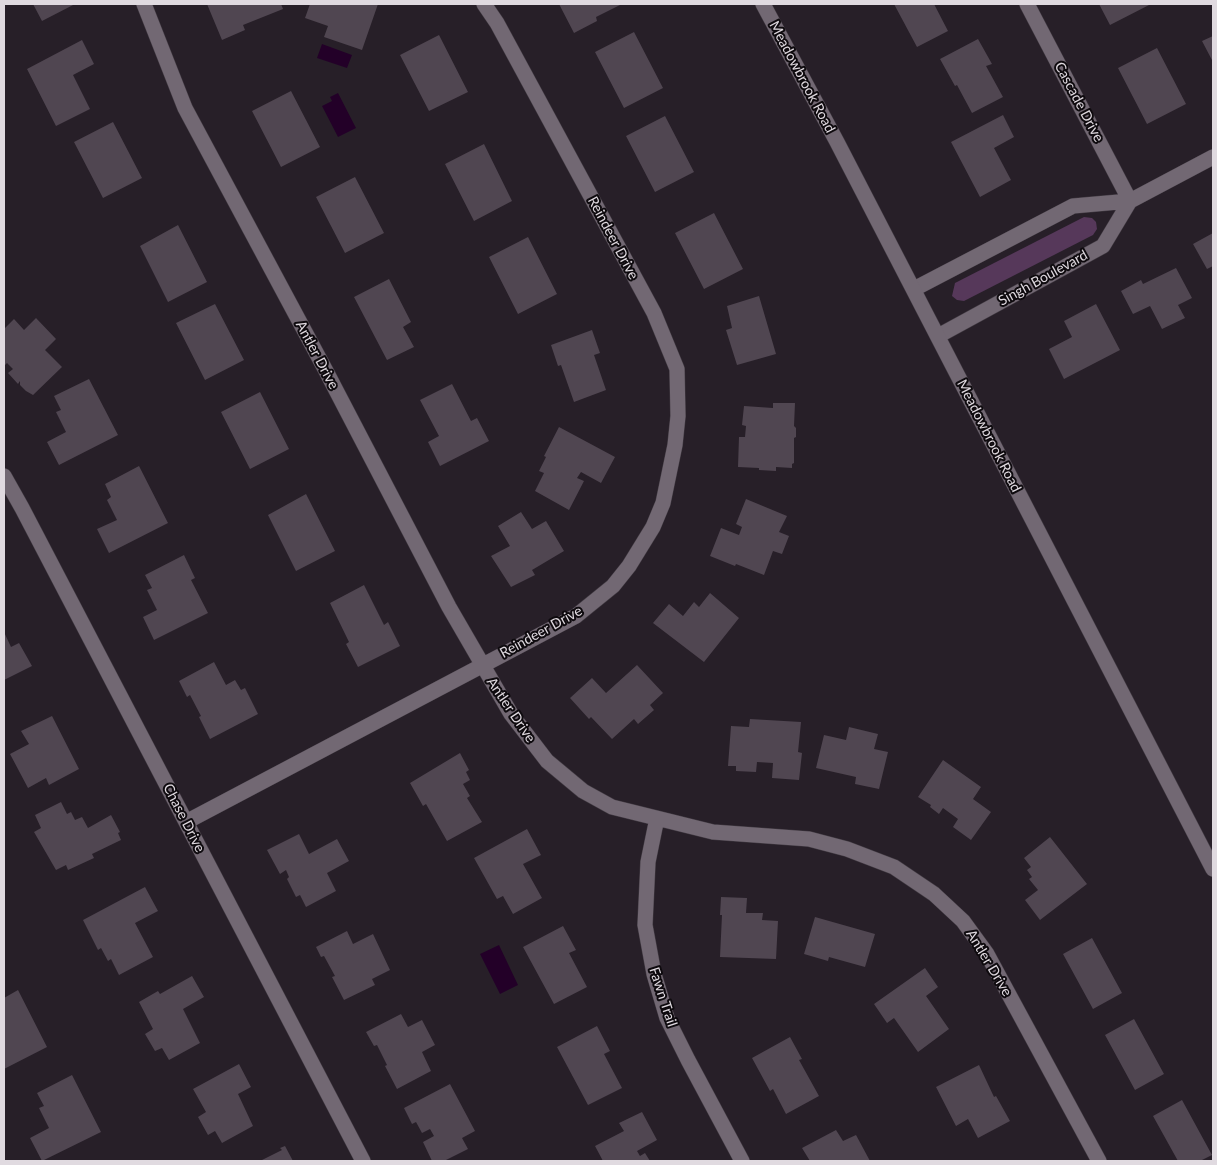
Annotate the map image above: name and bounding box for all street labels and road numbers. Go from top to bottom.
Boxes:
street label: Meadowbrook Road [765,18,839,136]
street label: Cascade Drive [1051,59,1107,145]
street label: Reindeer Drive [584,194,642,282]
street label: Singh Boulevard [996,247,1090,309]
street label: Antler Drive [292,318,342,392]
street label: Meadowbrook Road [953,377,1025,495]
street label: Reindeer Drive [497,602,585,662]
street label: Antler Drive [483,674,539,746]
street label: Chase Drive [160,781,208,855]
street label: Antler Drive [963,927,1015,999]
street label: Fawn Trail [645,965,681,1029]

